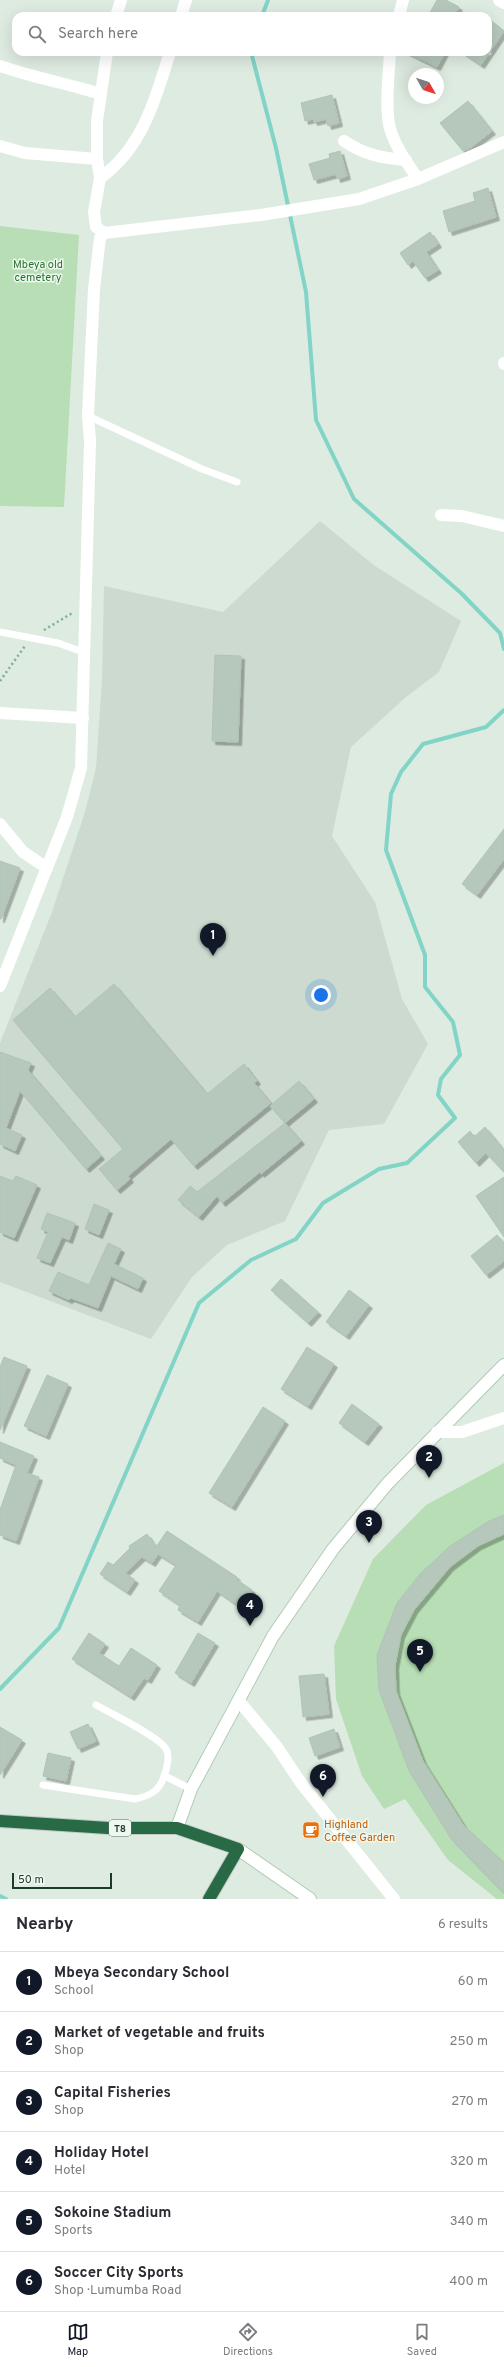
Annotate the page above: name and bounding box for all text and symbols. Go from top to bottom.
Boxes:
search box [12,12,492,56]
icon: search [26,23,48,45]
text: Search here [58,25,138,44]
north arrow [408,68,444,104]
park label: Mbeya old cemetery [13,258,63,285]
pin: 1 [200,923,226,956]
your location [311,985,331,1005]
pin: 2 [416,1445,442,1478]
pin: 3 [356,1510,382,1543]
pin: 4 [237,1593,263,1626]
pin: 5 [407,1639,433,1672]
pin: 6 [310,1764,336,1797]
place label: Highland Coffee Garden [324,1818,395,1845]
road number: T8 [109,1820,131,1836]
cafe icon: Highland Coffee Garden [301,1820,321,1840]
scale bar [12,1871,112,1890]
text: 50 m [18,1873,44,1887]
text: Nearby [16,1914,73,1936]
text: 6 results [438,1917,488,1933]
text: Mbeya Secondary School [54,1964,229,1983]
text: 1 [26,1974,32,1990]
text: 60 m [458,1974,488,1990]
text: School [54,1983,94,1999]
text: Market of vegetable and fruits [54,2024,265,2043]
text: 2 [25,2034,33,2050]
text: 250 m [450,2034,488,2050]
text: Shop [54,2043,84,2059]
text: Capital Fisheries [54,2084,171,2103]
text: 3 [25,2094,33,2110]
text: 270 m [451,2094,488,2110]
text: Shop [54,2103,84,2119]
text: Holiday Hotel [54,2144,149,2163]
text: 4 [25,2154,33,2170]
text: 320 m [450,2154,488,2170]
text: Hotel [54,2163,85,2179]
text: Sokoine Stadium [54,2204,171,2223]
text: 5 [25,2214,33,2230]
text: 340 m [450,2214,488,2230]
text: Sports [54,2223,93,2239]
text: Soccer City Sports [54,2264,184,2283]
text: 6 [25,2274,33,2290]
text: 400 m [449,2274,488,2290]
text: Shop · Lumumba Road [54,2283,182,2299]
tab: Map [67,2321,89,2359]
tab: Directions [223,2321,273,2359]
tab: Saved [407,2321,437,2359]

